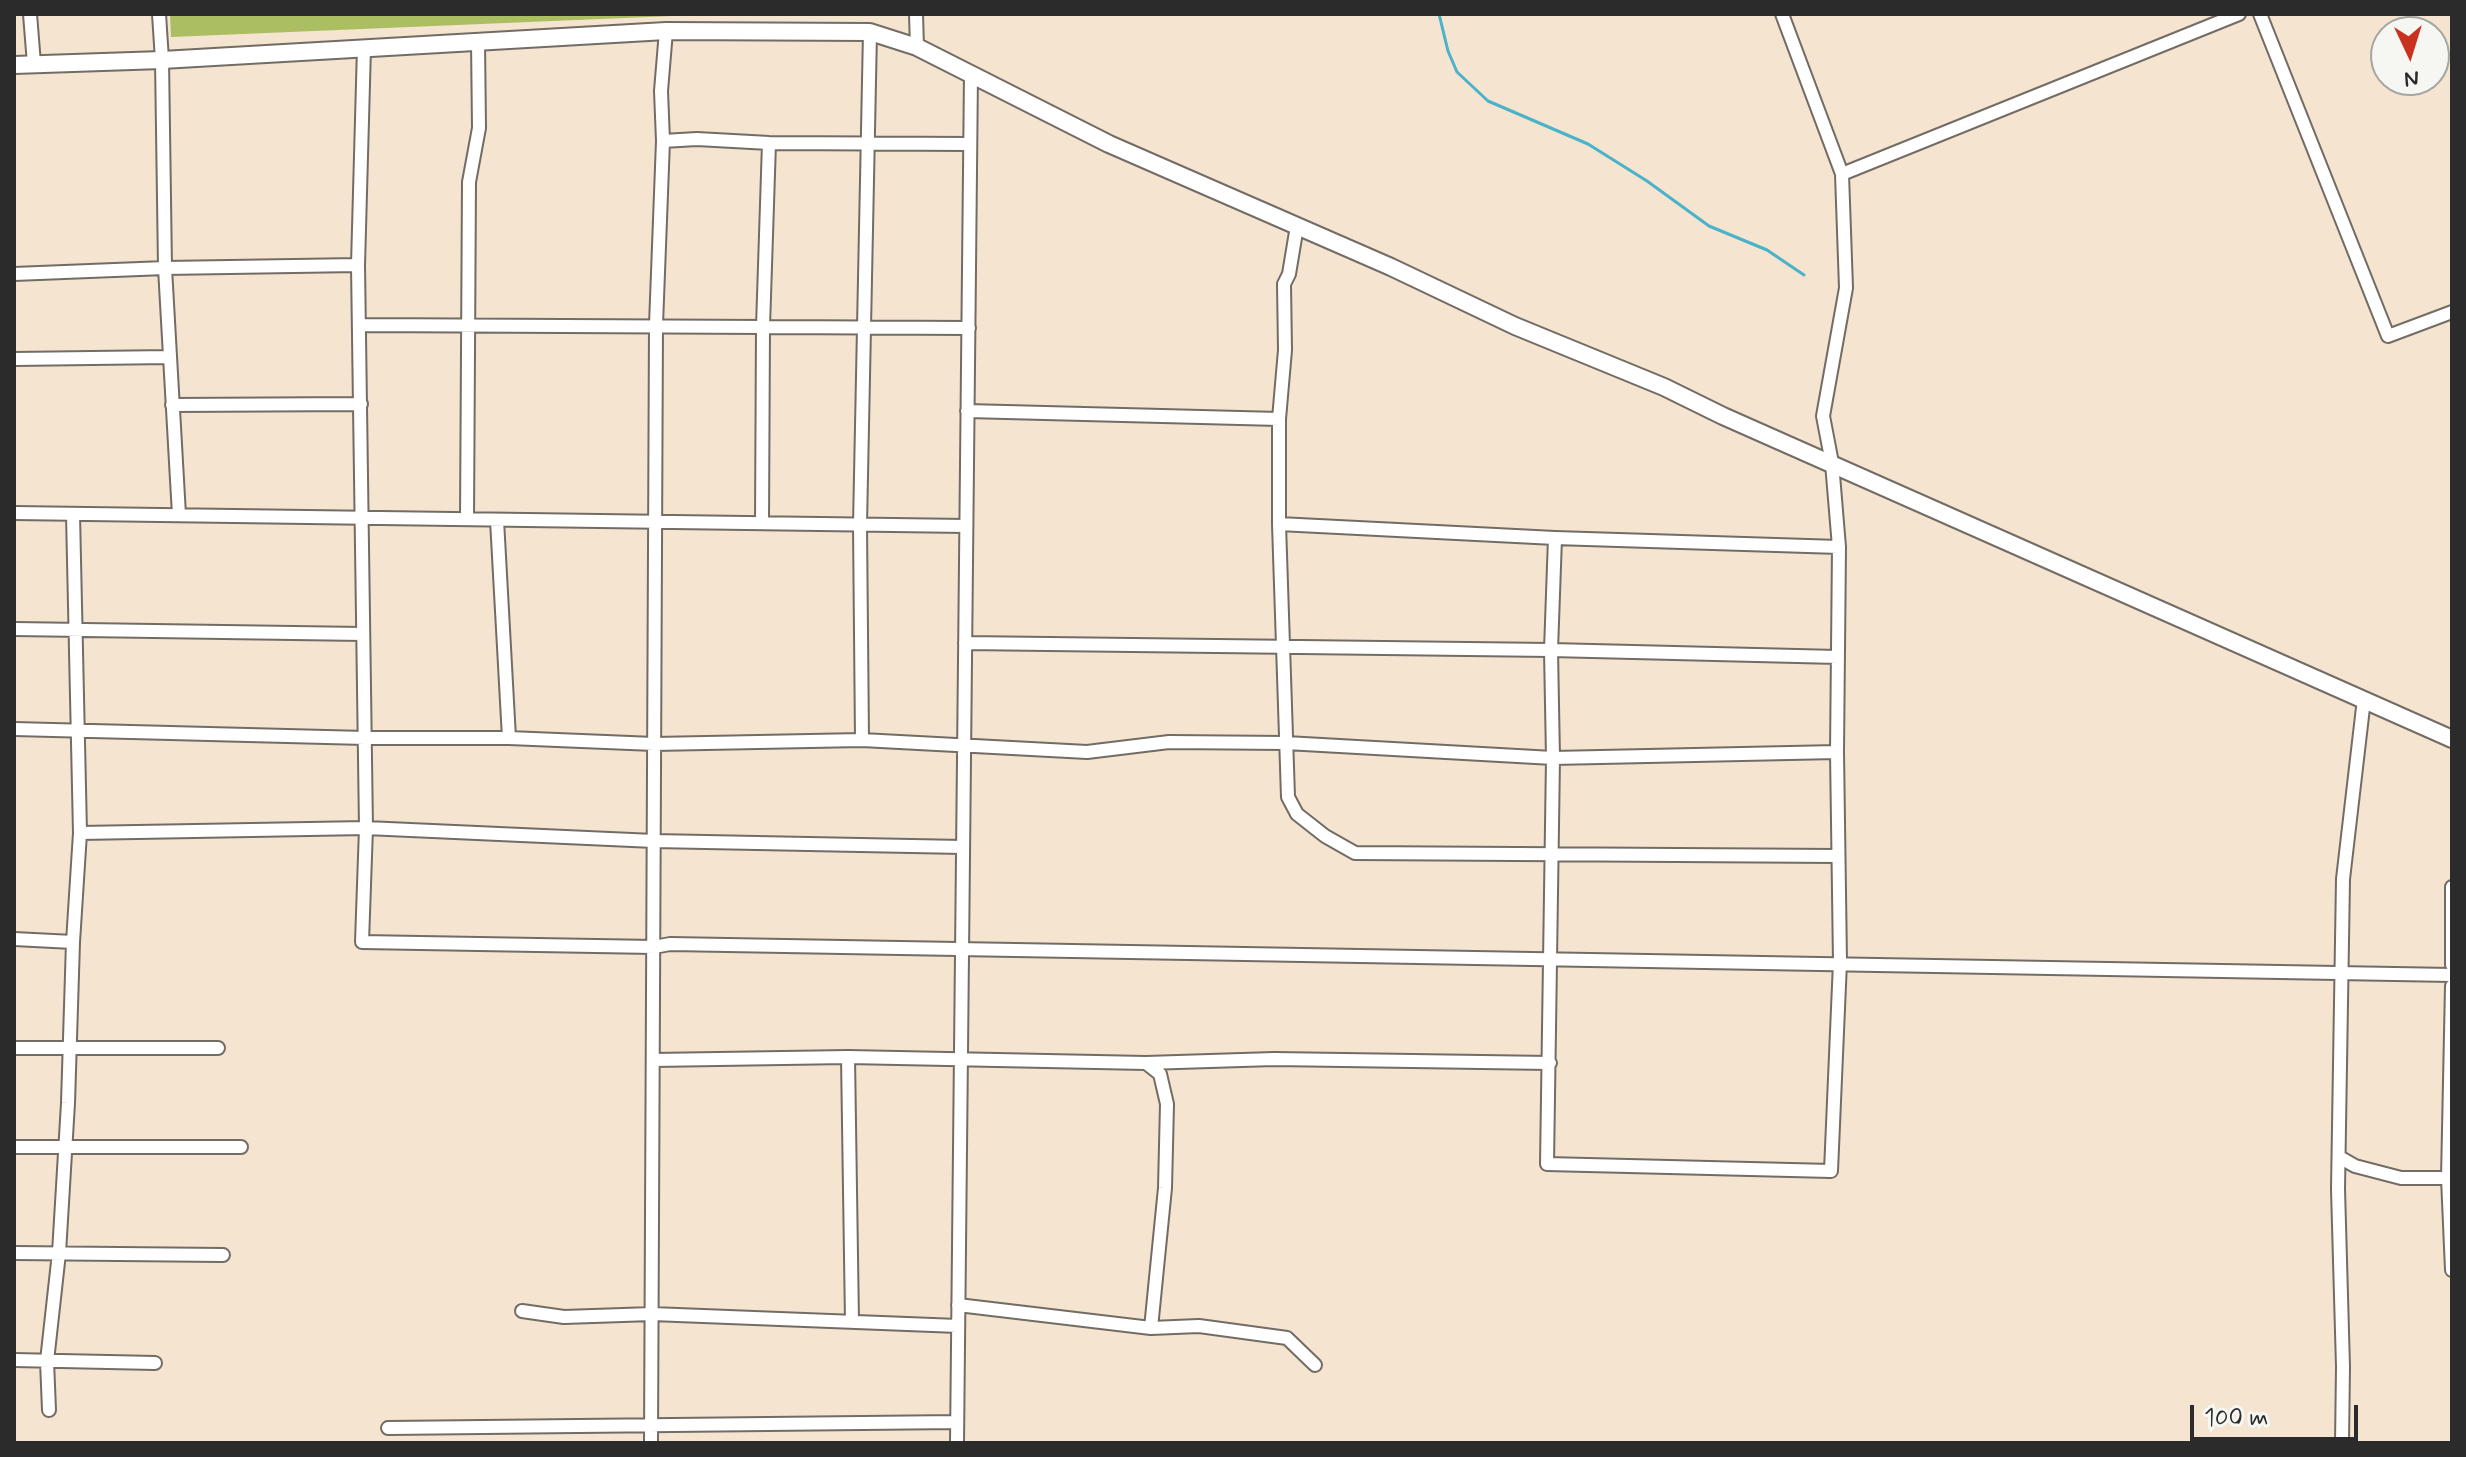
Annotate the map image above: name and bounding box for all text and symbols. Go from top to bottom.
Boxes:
north arrow [2370,16,2450,96]
text: N [2403,63,2420,92]
scale bar [2194,1389,2362,1439]
text: 100 m [2204,1403,2268,1434]

